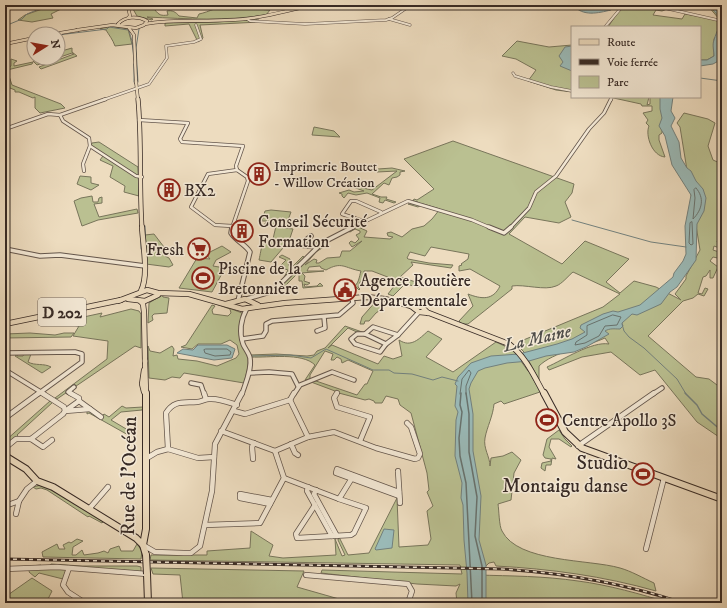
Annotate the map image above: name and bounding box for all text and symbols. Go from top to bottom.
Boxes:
north arrow [26,26,66,66]
legend [571,26,701,98]
text: Route [607,35,635,50]
text: N [47,39,63,50]
text: Voie ferrée [606,55,658,70]
text: Parc [607,75,629,90]
place label: Imprimerie Boutet - Willow Création [274,158,378,192]
building icon: Imprimerie Boutet - Willow Création [246,161,272,187]
building icon: BX2 [156,177,182,203]
place label: BX2 [184,180,216,202]
place label: Conseil Sécurité Formation [258,211,367,253]
building icon: Conseil Sécurité Formation [229,218,255,244]
supermarket icon: Fresh [186,236,212,262]
place label: Fresh [146,239,184,261]
place label: Piscine de la Bretonnière [218,258,301,300]
sports icon: Piscine de la Bretonnière [190,265,216,291]
place label: Agence Routière Départementale [360,270,471,312]
public building icon: Agence Routière Départementale [332,277,358,303]
road number: D 202 [38,298,86,326]
water label: La Maine [500,320,574,358]
sports icon: Centre Apollo 3S [534,407,560,433]
place label: Centre Apollo 3S [562,410,677,432]
street label: Rue de l'Océan [116,416,143,536]
place label: Studio Montaigu danse [502,451,628,499]
sports icon: Studio Montaigu danse [630,461,656,487]

